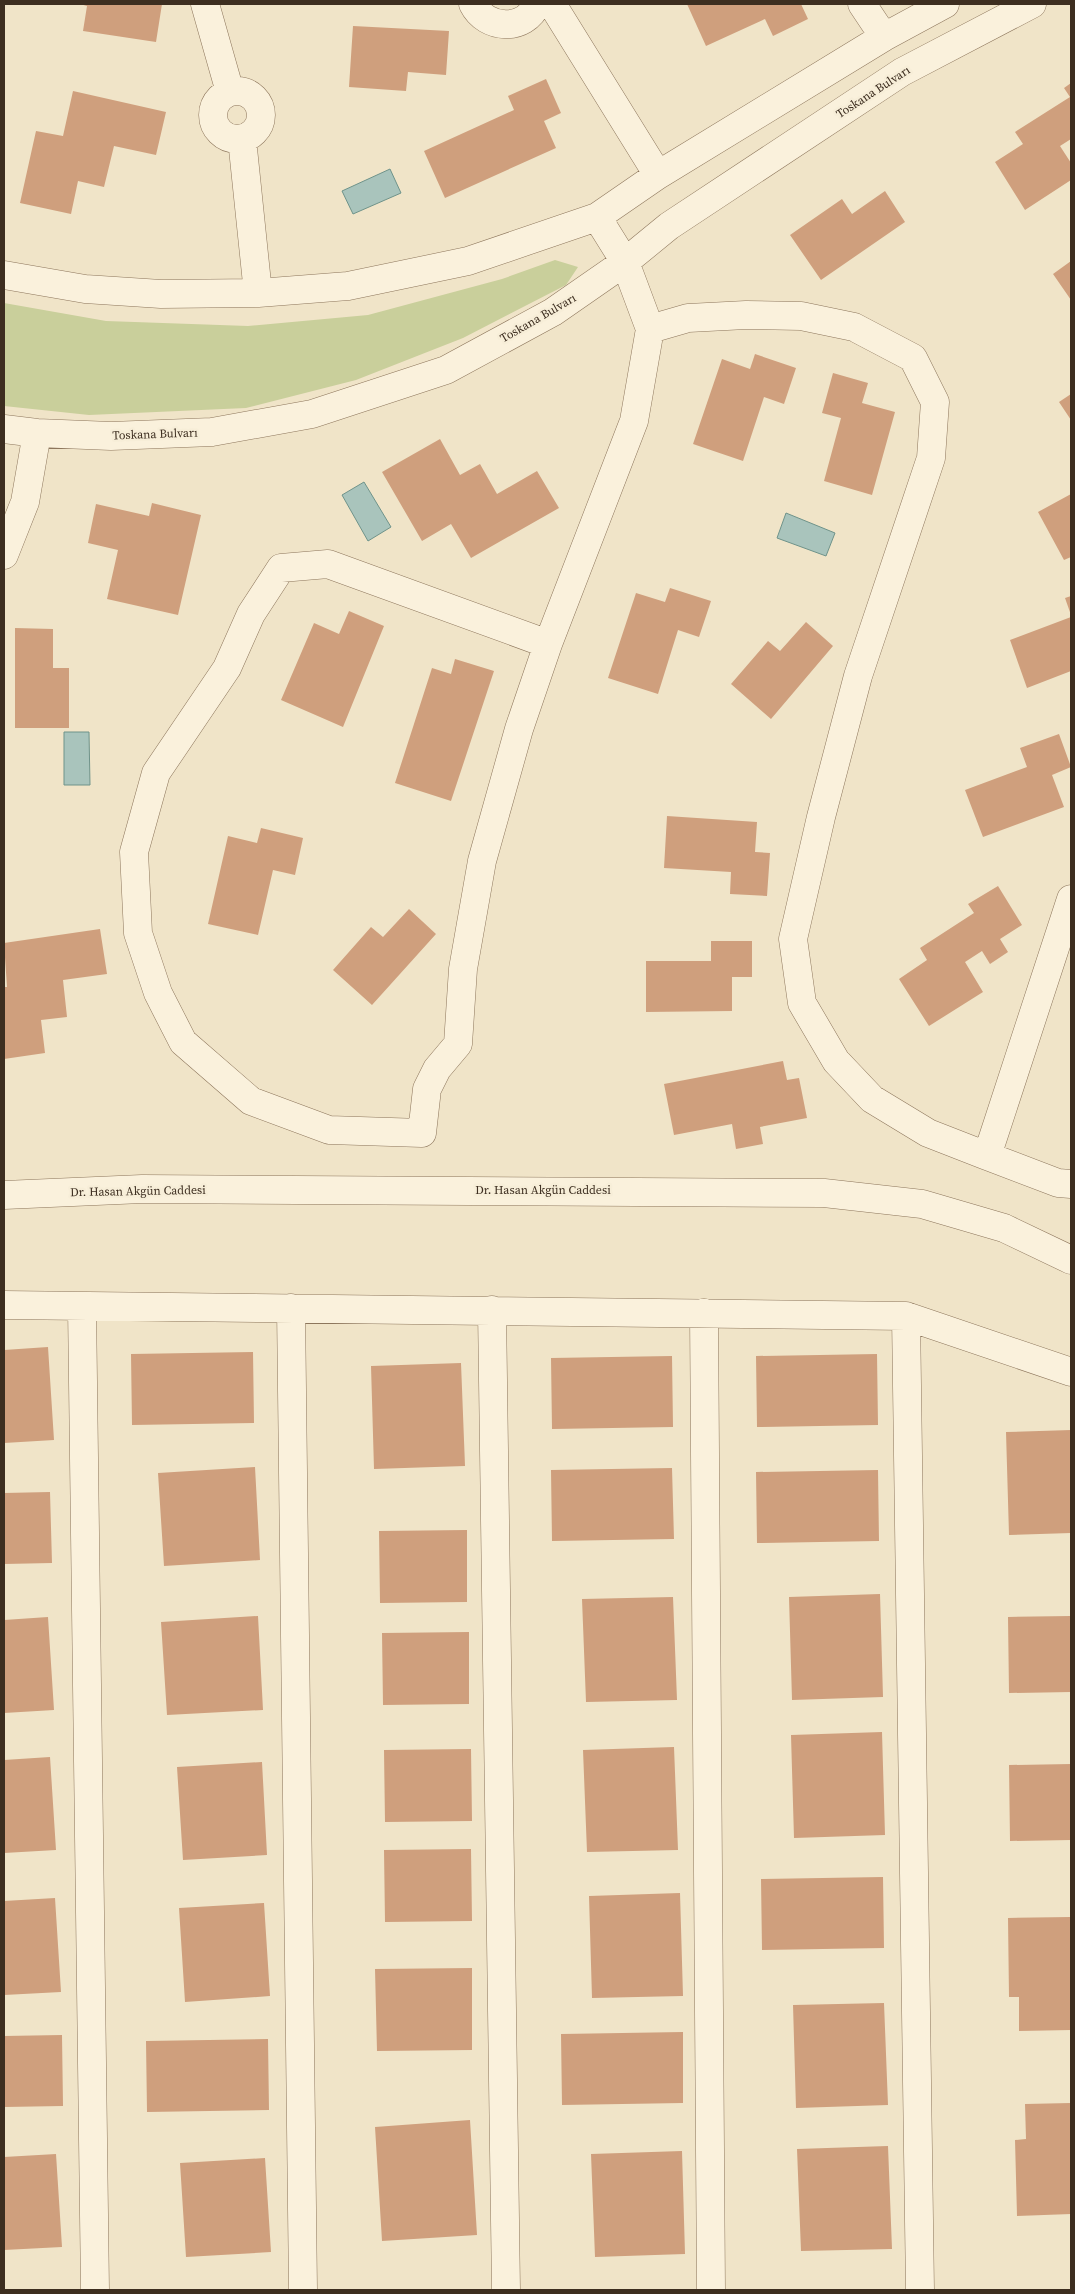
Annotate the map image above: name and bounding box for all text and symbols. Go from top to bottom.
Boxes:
street label: Toskana Bulvarı [833,62,913,122]
street label: Toskana Bulvarı [497,290,579,346]
street label: Toskana Bulvarı [112,425,198,443]
street label: Dr. Hasan Akgün Caddesi [70,1182,206,1200]
street label: Dr. Hasan Akgün Caddesi [475,1182,611,1198]

